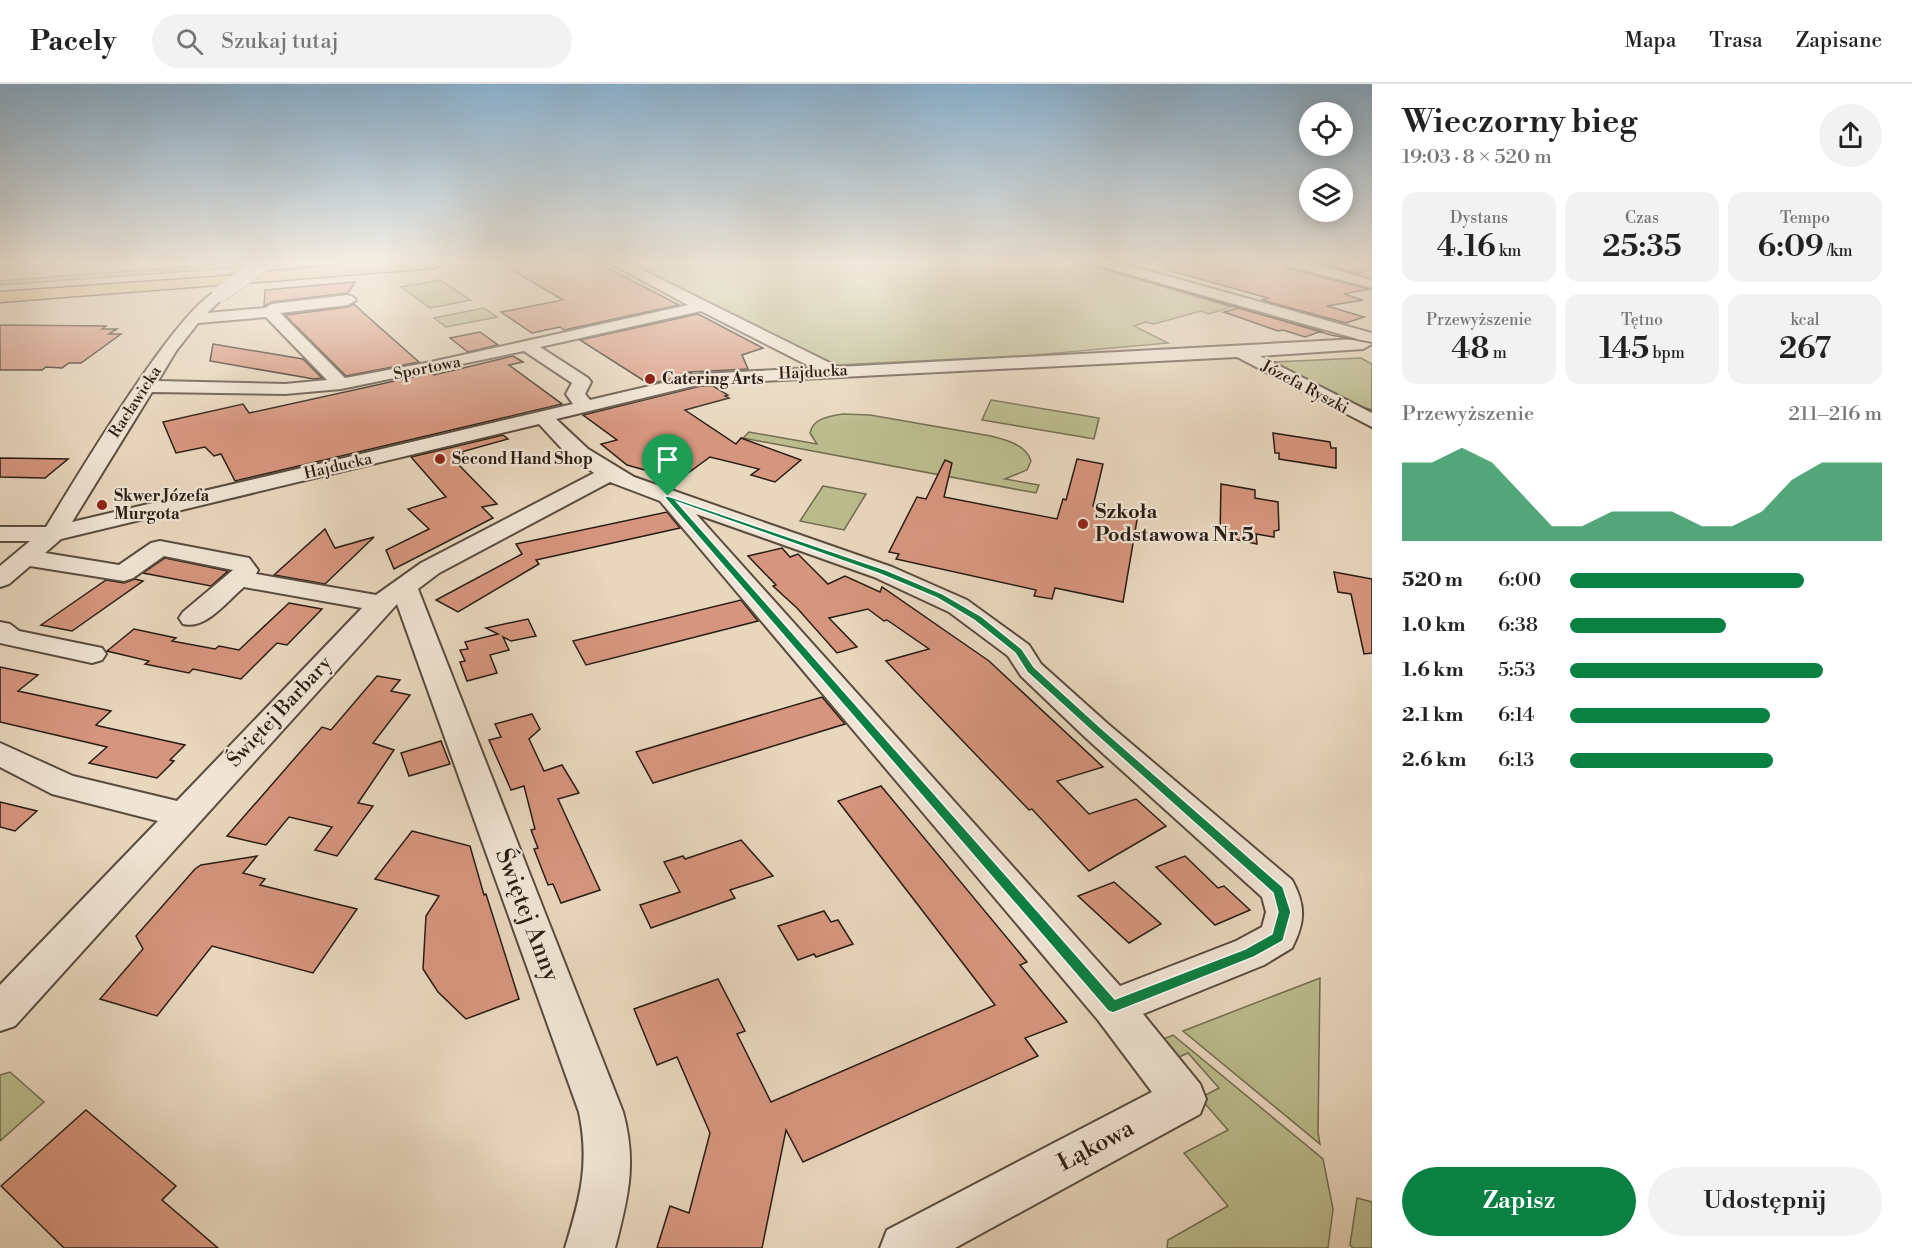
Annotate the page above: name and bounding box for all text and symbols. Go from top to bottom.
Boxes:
search box [152,14,572,68]
text: Pacely [30,24,116,59]
icon: search [173,25,206,58]
text: Szukaj tutaj [221,28,339,55]
text: Mapa [1624,28,1676,54]
text: Trasa [1709,28,1763,54]
text: Zapisane [1796,28,1882,54]
map controls [1299,102,1353,222]
button: locate [1299,102,1353,156]
text: Wieczorny bieg [1402,102,1637,143]
button: share [1819,104,1882,167]
text: 19:03 · 8 × 520 m [1402,145,1552,170]
button: layers [1299,168,1353,222]
text: Dystans [1450,208,1508,228]
text: Czas [1625,208,1659,228]
text: Tempo [1780,208,1830,228]
text: 4.16 [1437,228,1496,266]
text: 25:35 [1602,228,1682,266]
text: 6:09 [1758,228,1824,266]
text: km [1496,241,1521,261]
text: /km [1824,241,1852,261]
text: Przewyższenie [1426,310,1532,330]
text: Tętno [1621,310,1663,330]
text: kcal [1790,310,1820,330]
text: 48 [1451,330,1489,368]
text: 145 [1599,330,1649,368]
text: 267 [1779,330,1831,368]
text: m [1489,343,1507,363]
text: bpm [1649,343,1685,363]
street label: Sportowa [392,352,463,384]
street label: Józefa Ryszki [1257,355,1352,418]
street label: Hajducka [778,360,849,384]
street label: Racławicka [104,362,166,442]
place label: Catering Arts [662,369,764,389]
marker: Catering Arts [643,372,657,386]
text: Przewyższenie [1402,402,1534,427]
text: 211–216 m [1788,402,1882,427]
pin [642,434,693,496]
icon: arrive [651,443,684,476]
street label: Hajducka [302,448,375,484]
place label: Second Hand Shop [452,449,593,469]
marker: Second Hand Shop [433,452,447,466]
place label: Skwer Józefa Murgota [114,486,210,524]
marker: Skwer Józefa Murgota [95,498,109,512]
place label: Szkoła Podstawowa Nr 5 [1095,500,1254,548]
marker: Szkoła Podstawowa Nr 5 [1076,517,1090,531]
text: 520 m [1402,568,1463,593]
text: 6:00 [1498,568,1541,593]
text: 1.0 km [1402,613,1466,638]
text: 6:38 [1498,613,1538,638]
street label: Świętej Barbary [221,650,338,773]
text: 1.6 km [1402,658,1464,683]
text: 5:53 [1498,658,1536,683]
text: 2.1 km [1402,703,1464,728]
text: 6:14 [1498,703,1534,728]
text: 2.6 km [1402,748,1466,773]
text: 6:13 [1498,748,1534,773]
street label: Świętej Anny [488,844,568,986]
street label: Łąkowa [1053,1113,1140,1179]
button: Zapisz [1402,1167,1636,1236]
button: Udostępnij [1648,1167,1882,1236]

